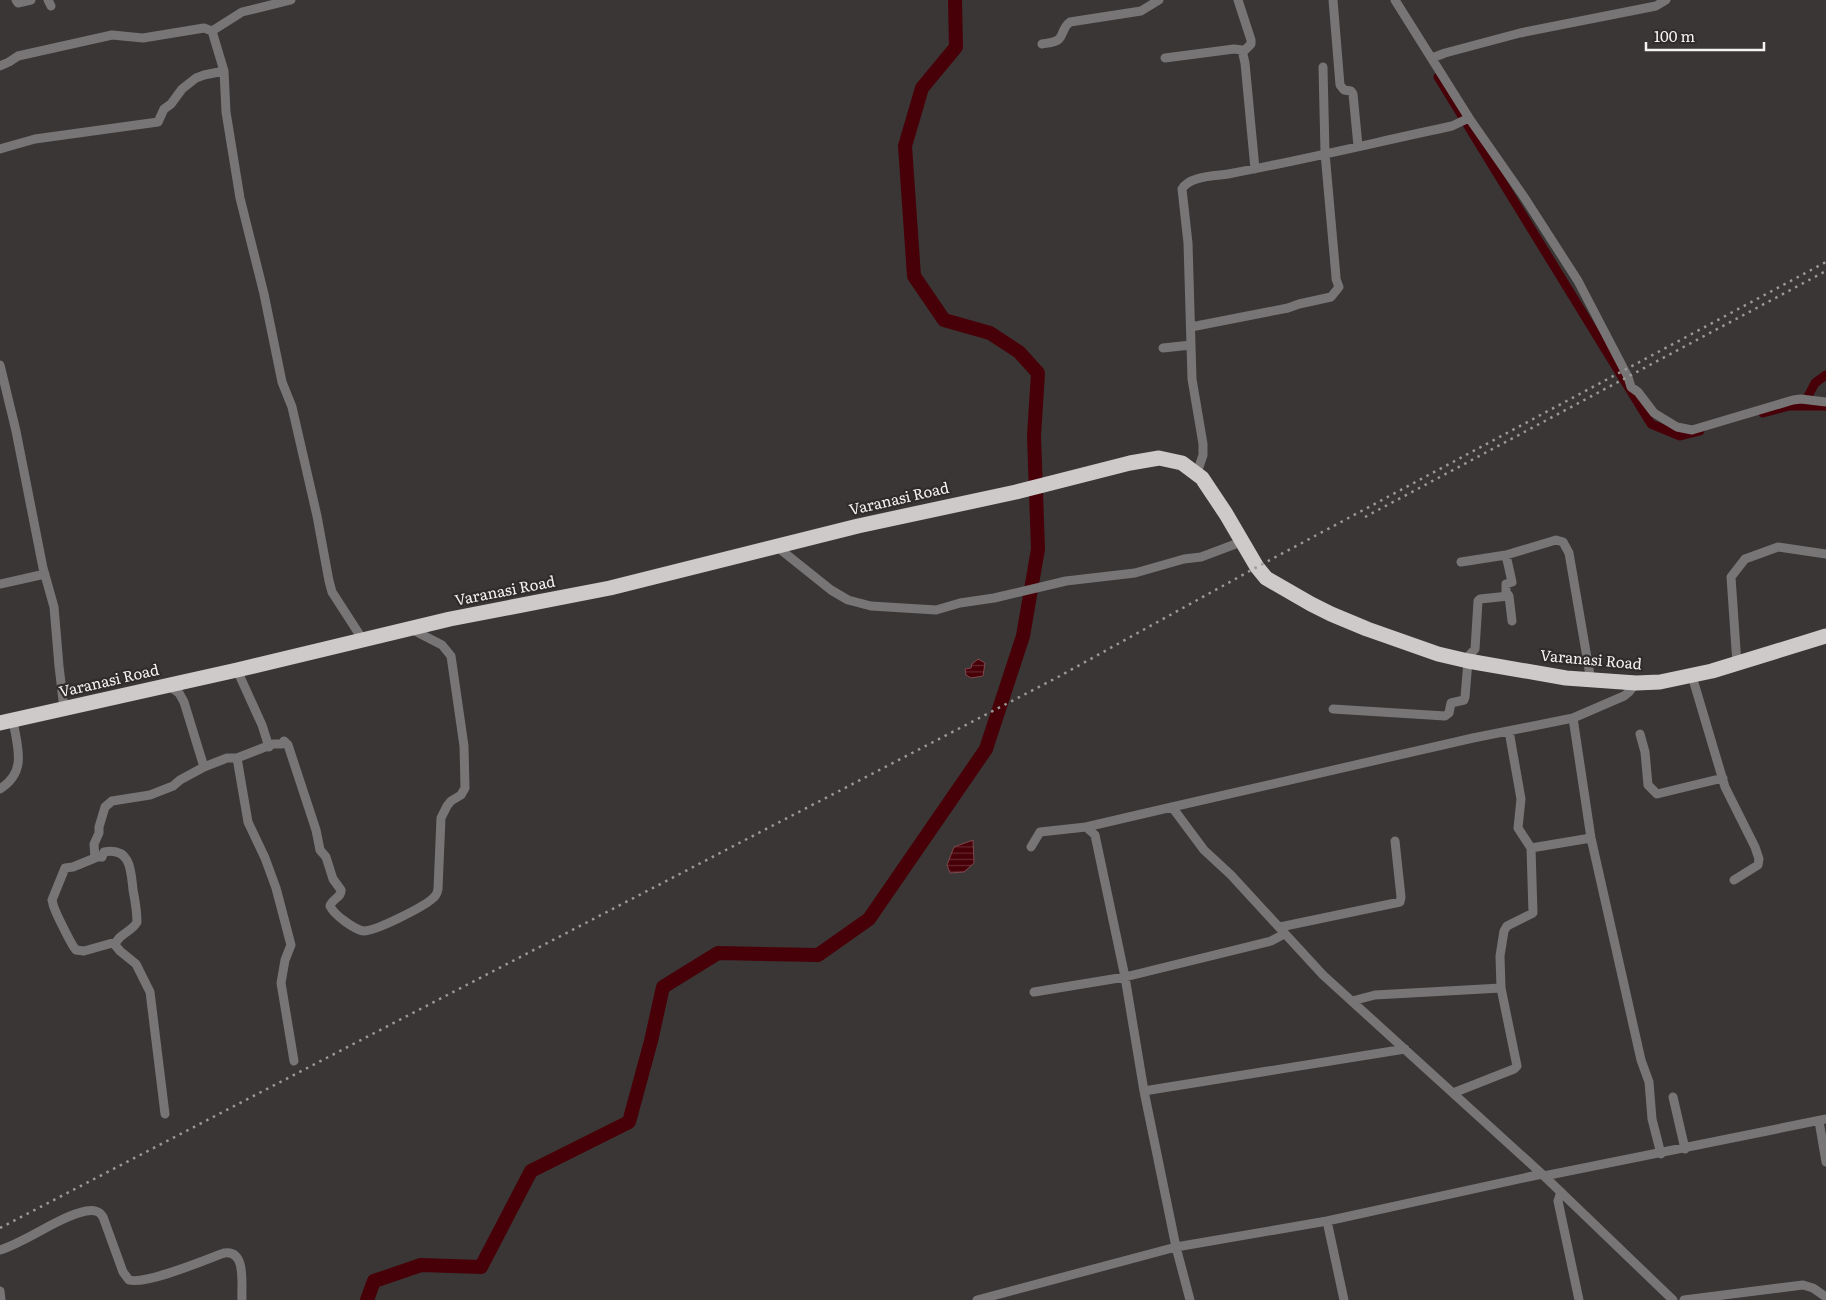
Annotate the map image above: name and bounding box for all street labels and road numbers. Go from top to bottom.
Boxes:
street label: Varanasi Road [846,475,951,520]
street label: Varanasi Road [452,569,557,611]
street label: Varanasi Road [1539,643,1643,674]
street label: Varanasi Road [56,657,161,702]

